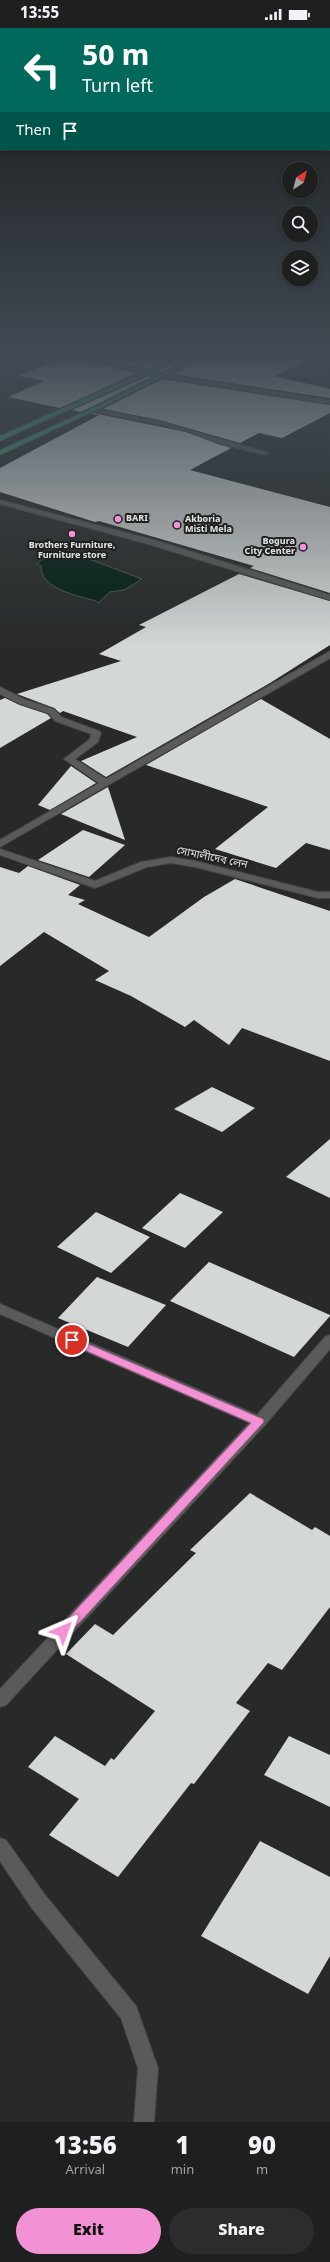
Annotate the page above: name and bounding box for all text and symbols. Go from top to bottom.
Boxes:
text: 13:55 [20,4,59,24]
text: 50 m [82,39,149,76]
icon: left [16,44,68,96]
text: Turn left [82,75,153,99]
icon: arrive [59,120,81,142]
text: Then [16,121,51,141]
north arrow [282,162,318,198]
map controls [282,162,318,286]
button: search [282,206,318,242]
button: layers [282,250,318,286]
place label: BARI [126,513,148,525]
marker: BARI [113,514,123,524]
place label: Akboria Misti Mela [185,514,232,536]
marker: Akboria Misti Mela [172,520,182,530]
marker: Brothers Furniture, Furniture store [67,529,77,539]
place label: Bogura City Center [245,536,295,558]
place label: Brothers Furniture, Furniture store [29,540,116,562]
marker: Bogura City Center [298,542,308,552]
street label: সোমালীদেব লেন [175,844,249,872]
pin [55,1323,89,1357]
icon: arrive [61,1329,83,1351]
position arrow [42,1610,84,1652]
text: 13:56 [54,2132,117,2164]
text: 1 [175,2132,189,2164]
text: 90 [248,2132,276,2164]
text: Arrival [66,2162,105,2179]
text: min [171,2162,194,2179]
text: m [256,2162,268,2179]
button: Exit [16,2208,161,2254]
button: Share [169,2208,314,2254]

